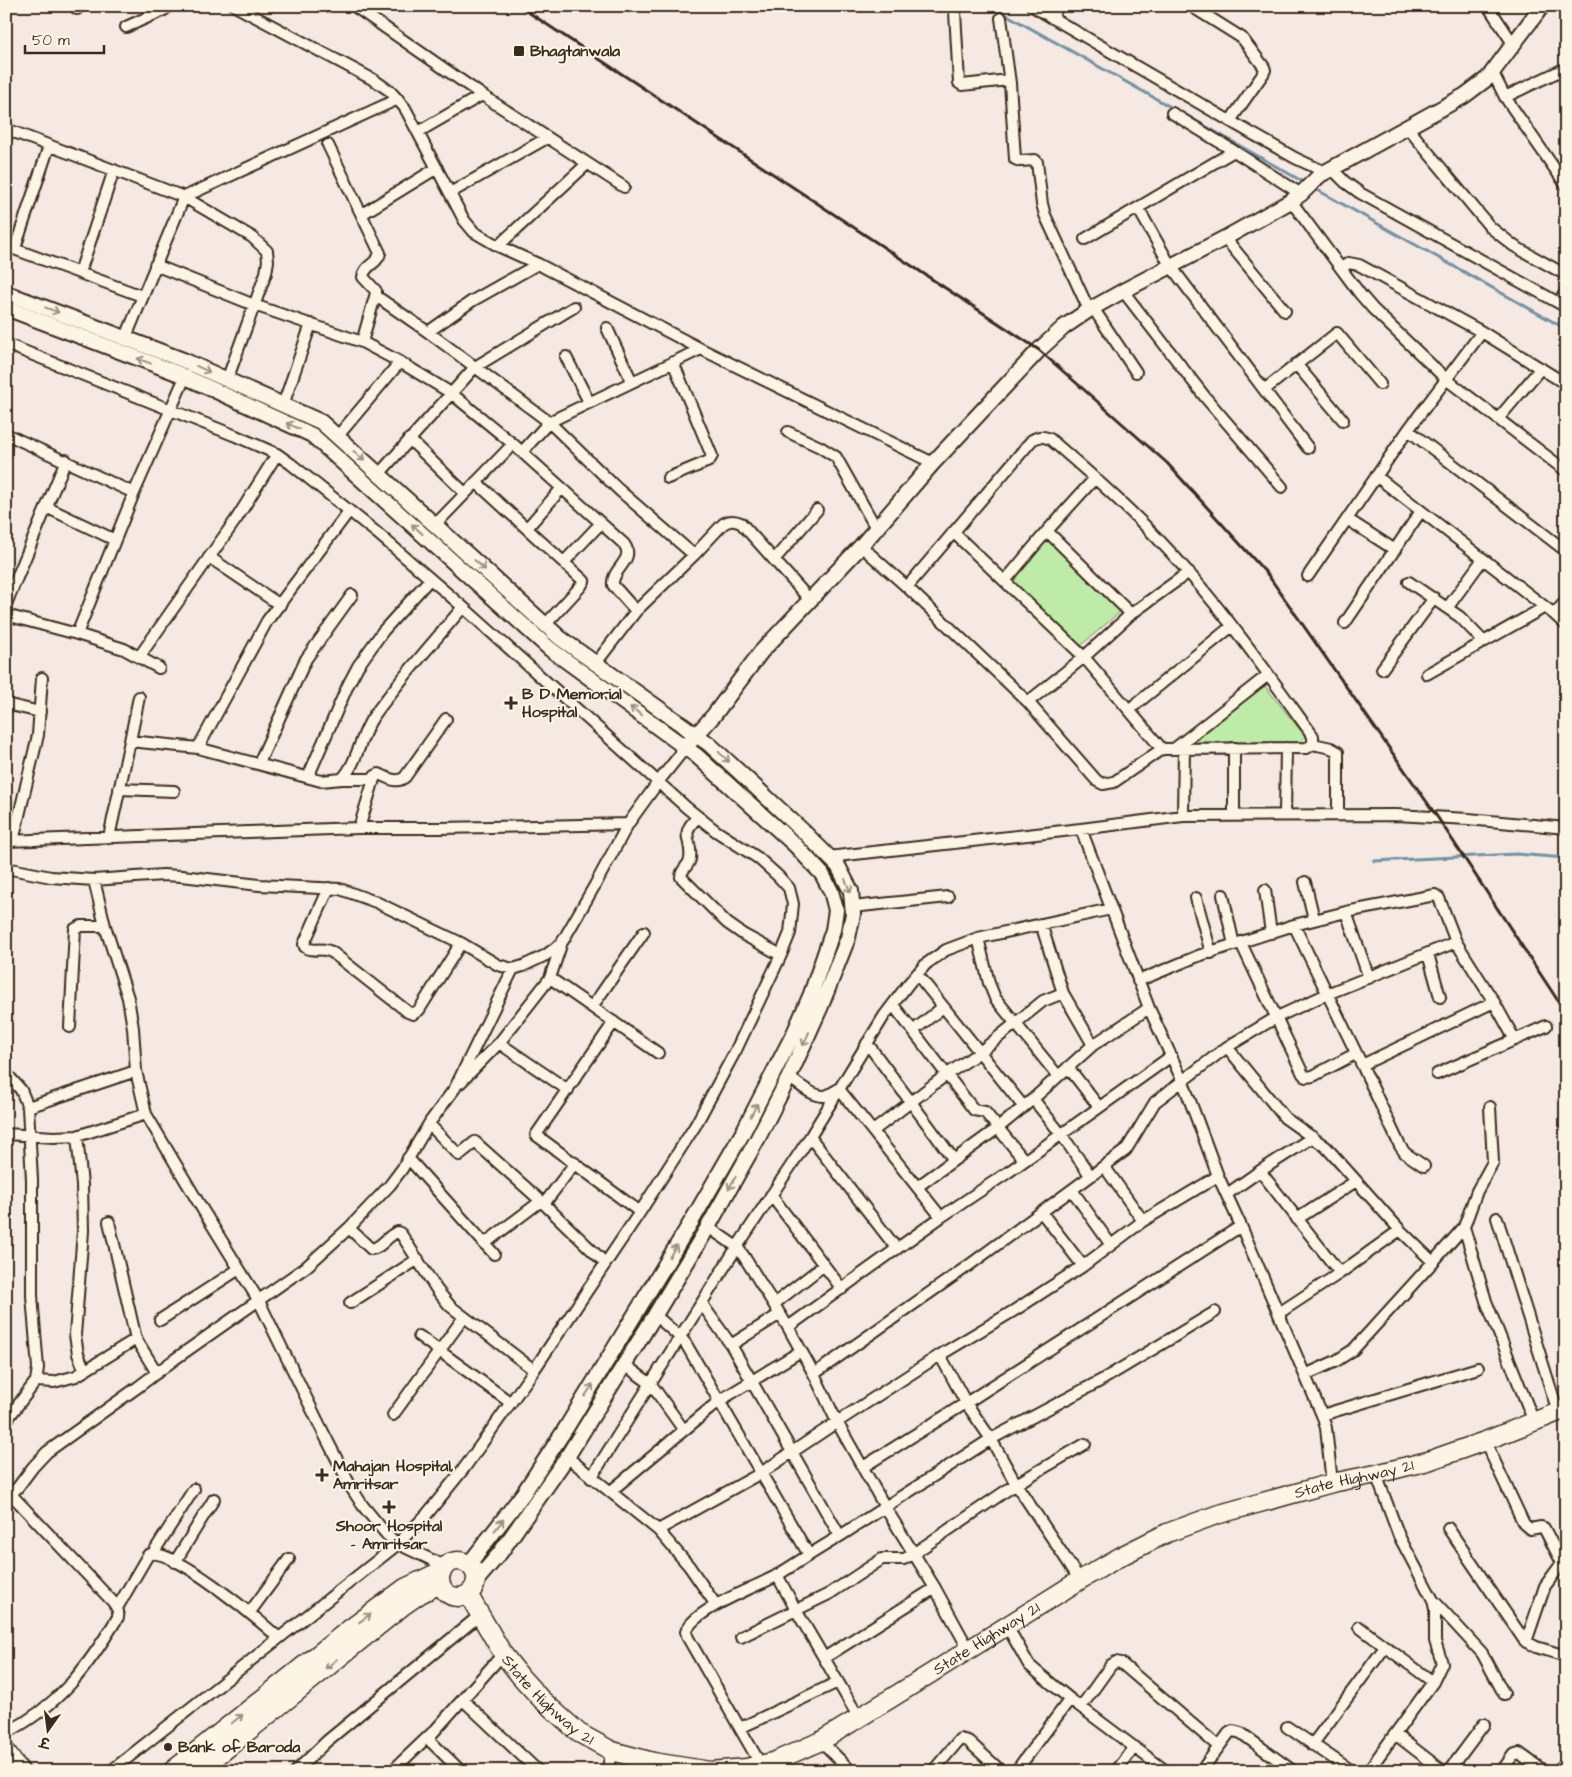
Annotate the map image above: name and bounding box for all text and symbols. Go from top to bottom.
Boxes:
scale bar [25,22,104,54]
text: 50 m [32,30,70,51]
place label: Bhagtanwala [530,40,621,64]
marker: Bhagtanwala [512,44,526,58]
one-way arrow [44,306,59,315]
one-way arrow [137,355,152,365]
one-way arrow [195,365,210,374]
one-way arrow [286,421,301,430]
one-way arrow [352,450,365,462]
one-way arrow [411,523,424,535]
one-way arrow [473,559,486,571]
place label: B D Memorial Hospital [522,683,622,723]
marker: B D Memorial Hospital [504,696,518,710]
one-way arrow [629,706,643,716]
one-way arrow [717,751,730,763]
one-way arrow [844,878,853,893]
one-way arrow [801,1031,811,1046]
one-way arrow [750,1104,760,1118]
one-way arrow [727,1176,737,1191]
one-way arrow [669,1245,679,1259]
one-way arrow [585,1384,595,1398]
street label: State Highway 21 [1292,1454,1416,1504]
place label: Mahajan Hospital, Amritsar [333,1455,454,1495]
marker: Mahajan Hospital, Amritsar [315,1468,329,1482]
marker: Shoor Hospital - Amritsar [382,1500,396,1514]
place label: Shoor Hospital - Amritsar [335,1515,443,1555]
one-way arrow [494,1518,504,1532]
street label: State Highway 21 [929,1597,1044,1680]
one-way arrow [358,1613,372,1623]
street label: State Highway 21 [496,1650,598,1750]
one-way arrow [325,1659,338,1670]
north arrow [22,1704,72,1754]
one-way arrow [231,1713,244,1724]
text: उ [37,1730,54,1753]
place label: Bank of Baroda [178,1736,301,1758]
marker: Bank of Baroda [162,1741,174,1753]

